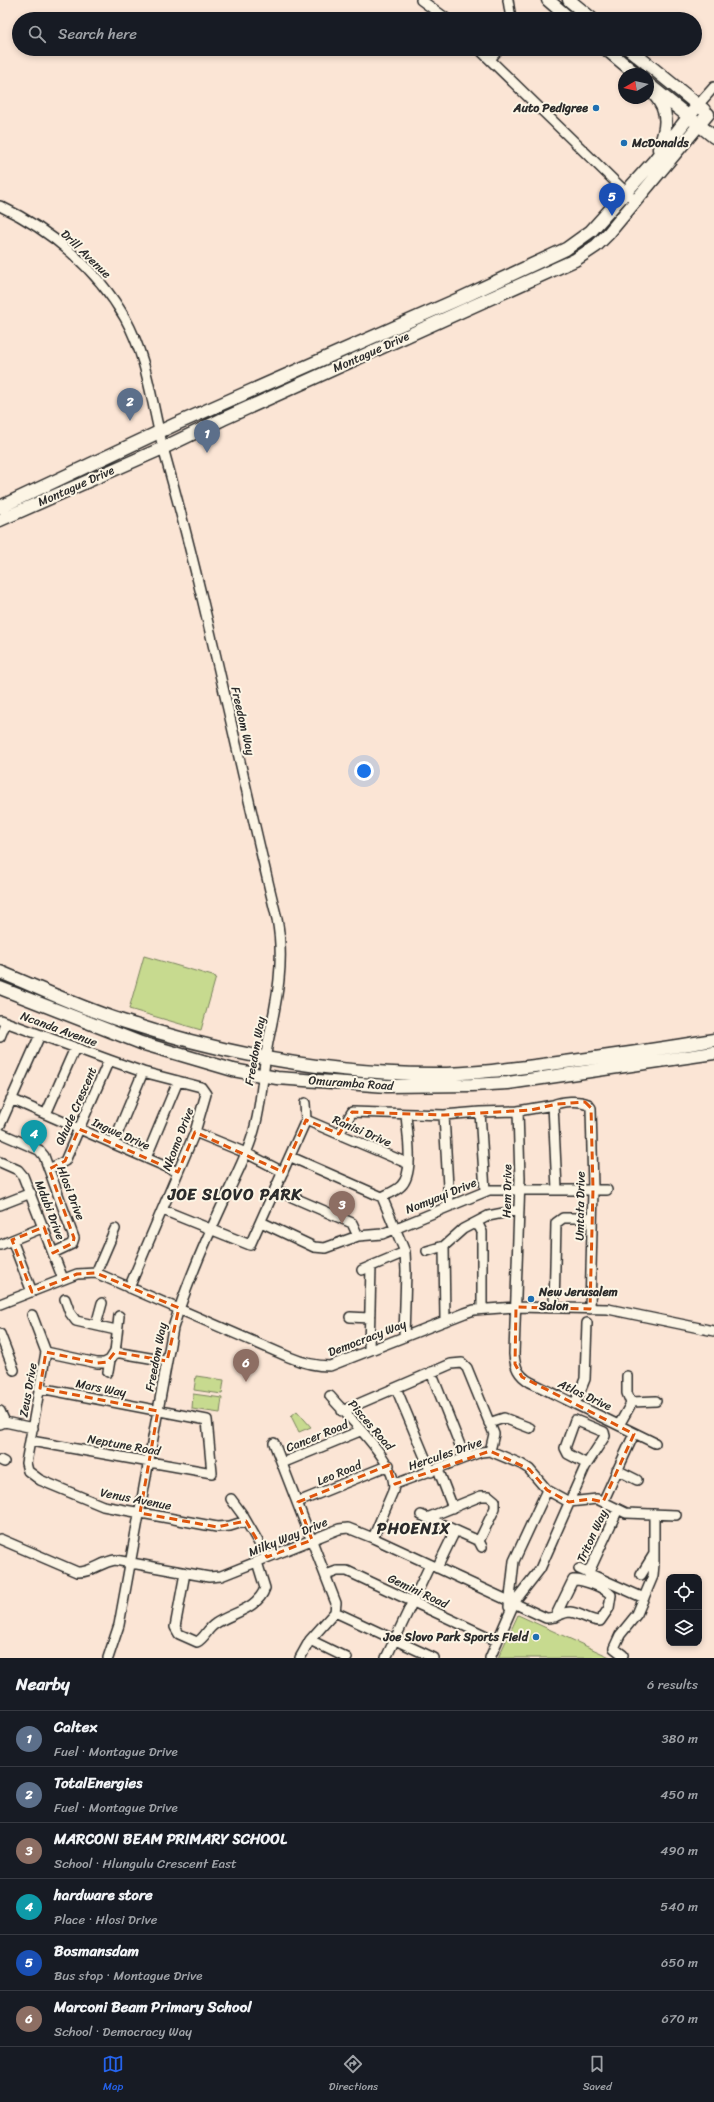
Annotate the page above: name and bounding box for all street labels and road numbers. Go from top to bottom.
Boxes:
street label: Drill Avenue [55,224,117,284]
street label: Montague Drive [329,325,413,379]
street label: Montague Drive [34,459,118,513]
street label: Freedom Way [224,684,262,758]
street label: Ncanda Avenue [17,1005,101,1053]
street label: Freedom Way [238,1014,272,1087]
street label: Qhude Crescent [49,1063,103,1149]
street label: Omuramba Road [308,1069,395,1097]
street label: Nkomo Drive [156,1104,200,1174]
street label: Ranisi Drive [329,1109,395,1153]
street label: Ingwe Drive [87,1111,154,1157]
street label: Hlosi Drive [50,1162,92,1224]
street label: Hem Drive [496,1164,518,1218]
street label: Umtata Drive [568,1171,592,1241]
street label: Nomyayi Drive [402,1172,480,1220]
street label: Mdubi Drive [29,1177,71,1243]
street label: Democracy Way [325,1313,410,1363]
street label: Freedom Way [139,1320,174,1393]
street label: Zeus Drive [12,1361,44,1419]
street label: Mars Way [74,1372,129,1404]
street label: Atlas Drive [553,1372,616,1417]
street label: Pisces Road [342,1394,401,1457]
street label: Cancer Road [282,1413,353,1459]
street label: Neptune Road [86,1428,164,1463]
street label: Hercules Drive [405,1431,485,1477]
street label: Leo Road [313,1453,366,1492]
street label: Venus Avenue [98,1481,174,1517]
street label: Triton Way [570,1505,614,1566]
street label: Milky Way Drive [245,1511,331,1563]
street label: Gemini Road [384,1567,453,1615]

